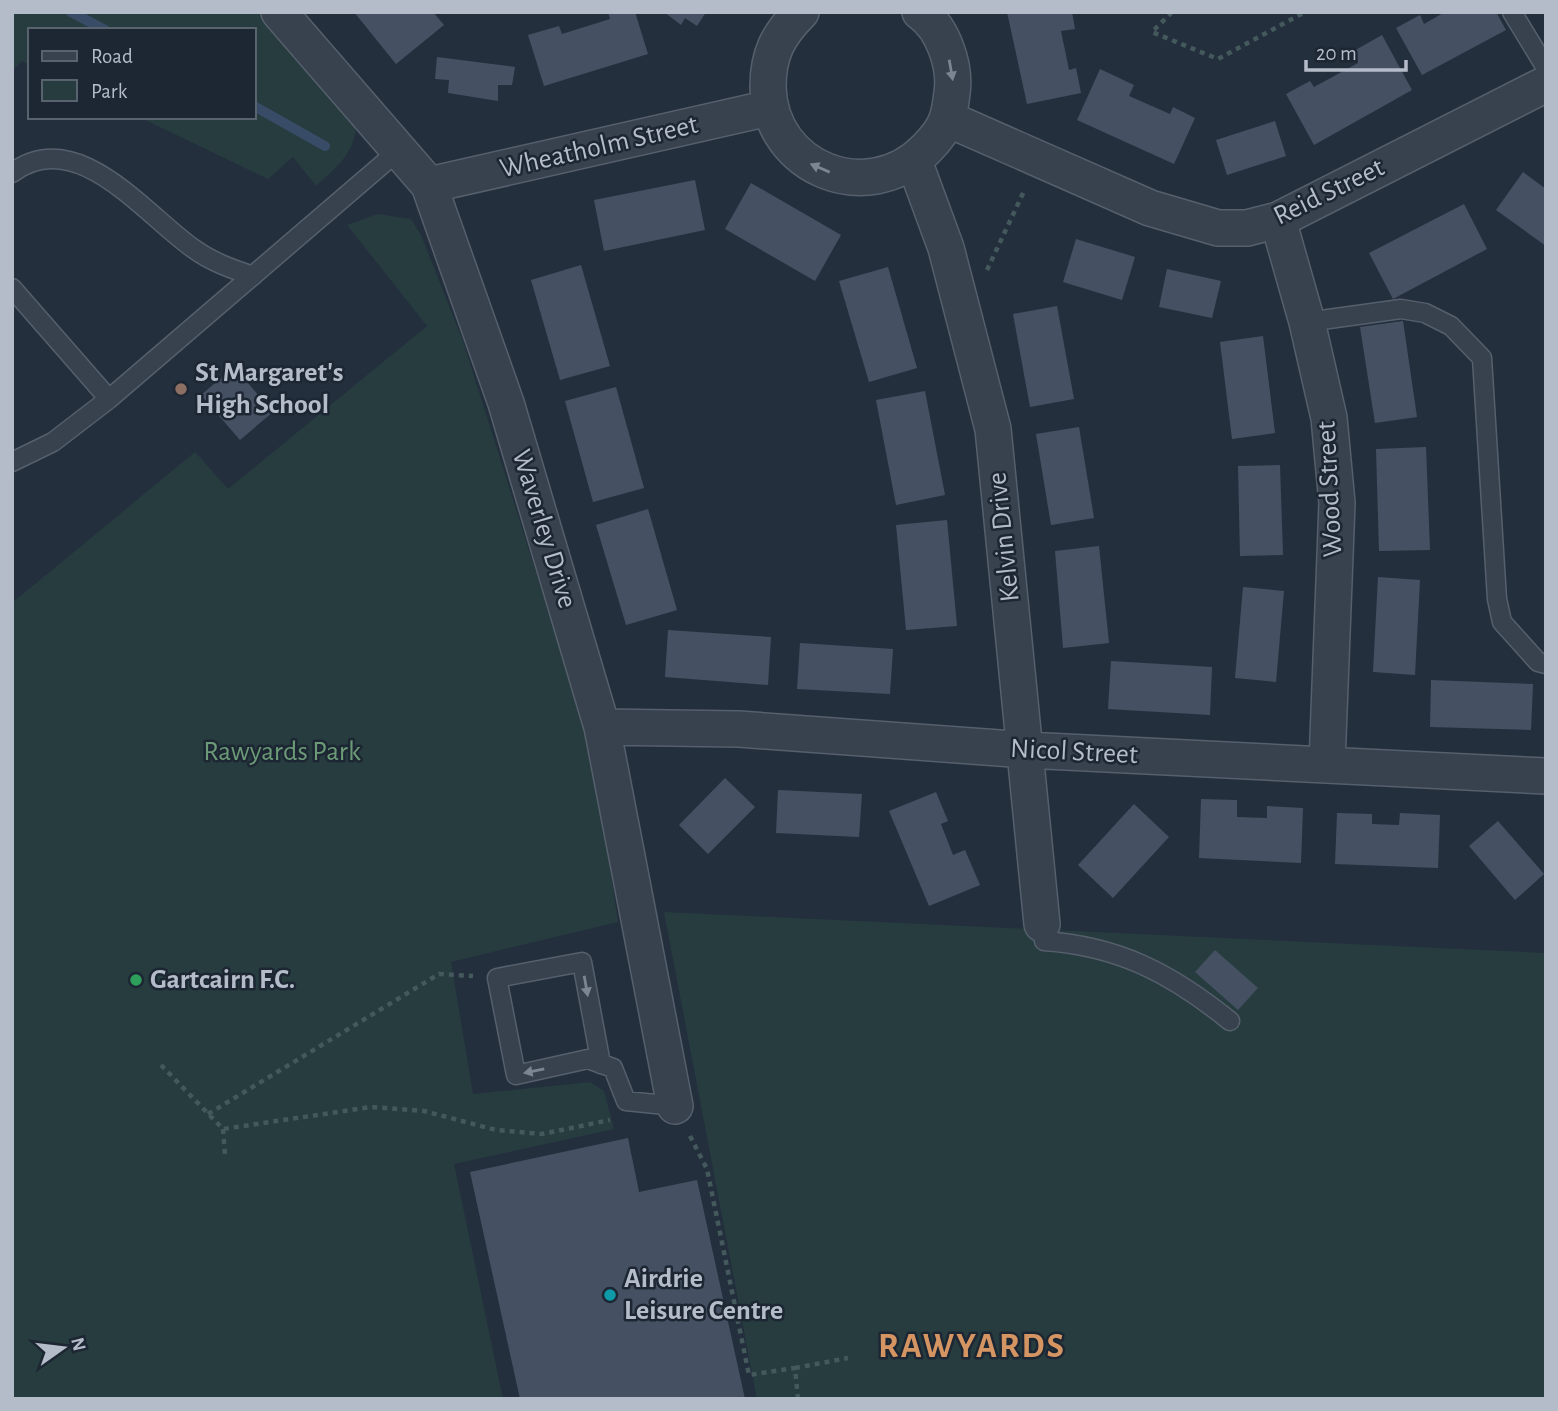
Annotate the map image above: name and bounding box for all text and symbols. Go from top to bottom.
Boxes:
legend [28,28,256,119]
scale bar [1306,28,1406,72]
text: 20 m [1316,43,1357,64]
text: Road [91,46,133,67]
one-way arrow [946,59,957,81]
text: Park [91,81,128,102]
street label: Wheatholm Street [497,111,701,183]
street label: Reid Street [1269,153,1389,231]
one-way arrow [810,162,831,173]
place label: St Margaret's High School [195,359,344,419]
marker: St Margaret's High School [173,381,189,397]
street label: Wood Street [1312,420,1348,558]
street label: Waverley Drive [507,446,581,612]
street label: Kelvin Drive [983,471,1025,603]
street label: Nicol Street [1009,735,1139,769]
park label: Rawyards Park [203,738,361,766]
place label: Gartcairn F.C. [150,966,295,994]
marker: Gartcairn F.C. [128,972,144,988]
one-way arrow [581,975,592,997]
one-way arrow [523,1065,545,1076]
place label: Airdrie Leisure Centre [624,1265,783,1325]
marker: Airdrie Leisure Centre [602,1287,618,1303]
north arrow [28,1313,98,1383]
district label: RAWYARDS [878,1329,1066,1364]
text: N [67,1336,89,1353]

